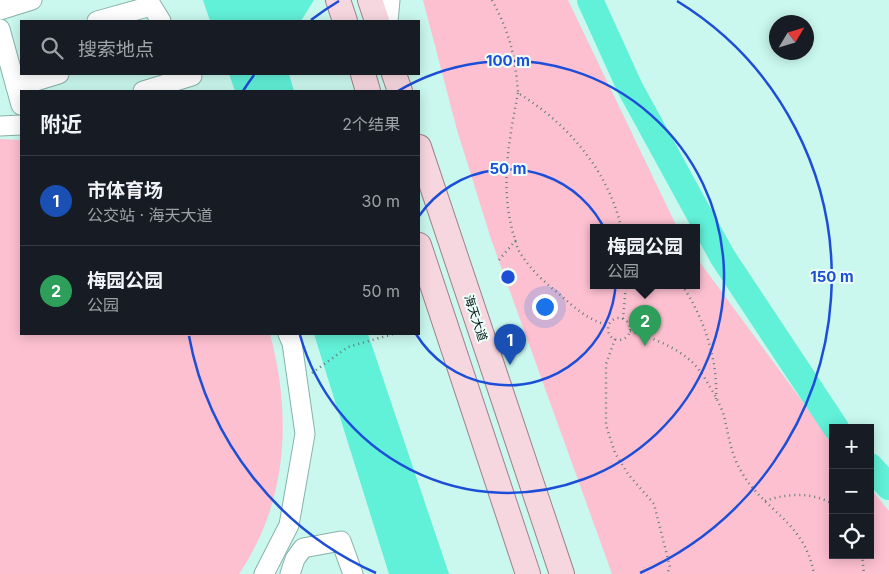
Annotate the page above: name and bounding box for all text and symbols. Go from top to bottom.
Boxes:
north arrow [769,15,814,60]
search box [20,20,420,75]
icon: search [38,34,66,62]
text: 搜索地点 [78,38,154,61]
text: 100 m [486,51,530,70]
text: 附近 [40,112,82,137]
text: 2个结果 [342,114,400,134]
text: 50 m [490,159,526,178]
text: 市体育场 [87,179,163,202]
text: 1 [53,191,59,211]
text: 30 m [362,191,400,211]
text: 公交站 · 海天大道 [87,205,213,225]
popup [590,224,700,289]
text: 梅园公园 [607,235,683,258]
text: 公园 [607,261,639,281]
text: 150 m [810,267,854,286]
centre of rings [499,268,517,286]
text: 梅园公园 [87,269,163,292]
text: 2 [51,281,61,301]
text: 50 m [362,281,400,301]
street label: 海天大道 [461,293,491,343]
your location [532,294,558,320]
text: 公园 [87,295,119,315]
pin: 2 [629,305,661,346]
pin: 1 [494,324,526,365]
map controls [829,424,874,559]
button: + [829,424,874,469]
button: − [829,469,874,514]
button: locate [829,514,874,559]

